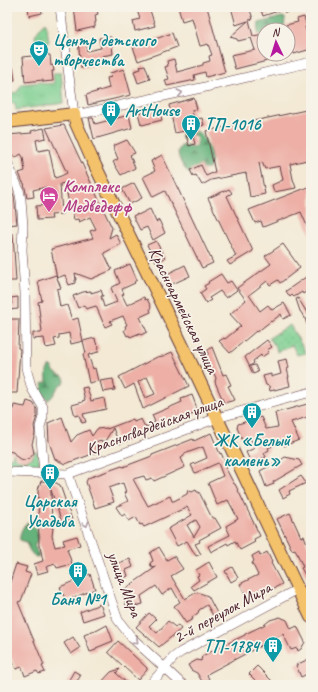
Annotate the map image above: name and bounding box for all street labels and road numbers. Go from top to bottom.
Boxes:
street label: Красноармейская улица [144,244,224,378]
street label: Красногвардейская улица [83,391,226,460]
street label: улица Мира [102,548,147,621]
street label: 2-й переулок Мира [170,576,277,648]

